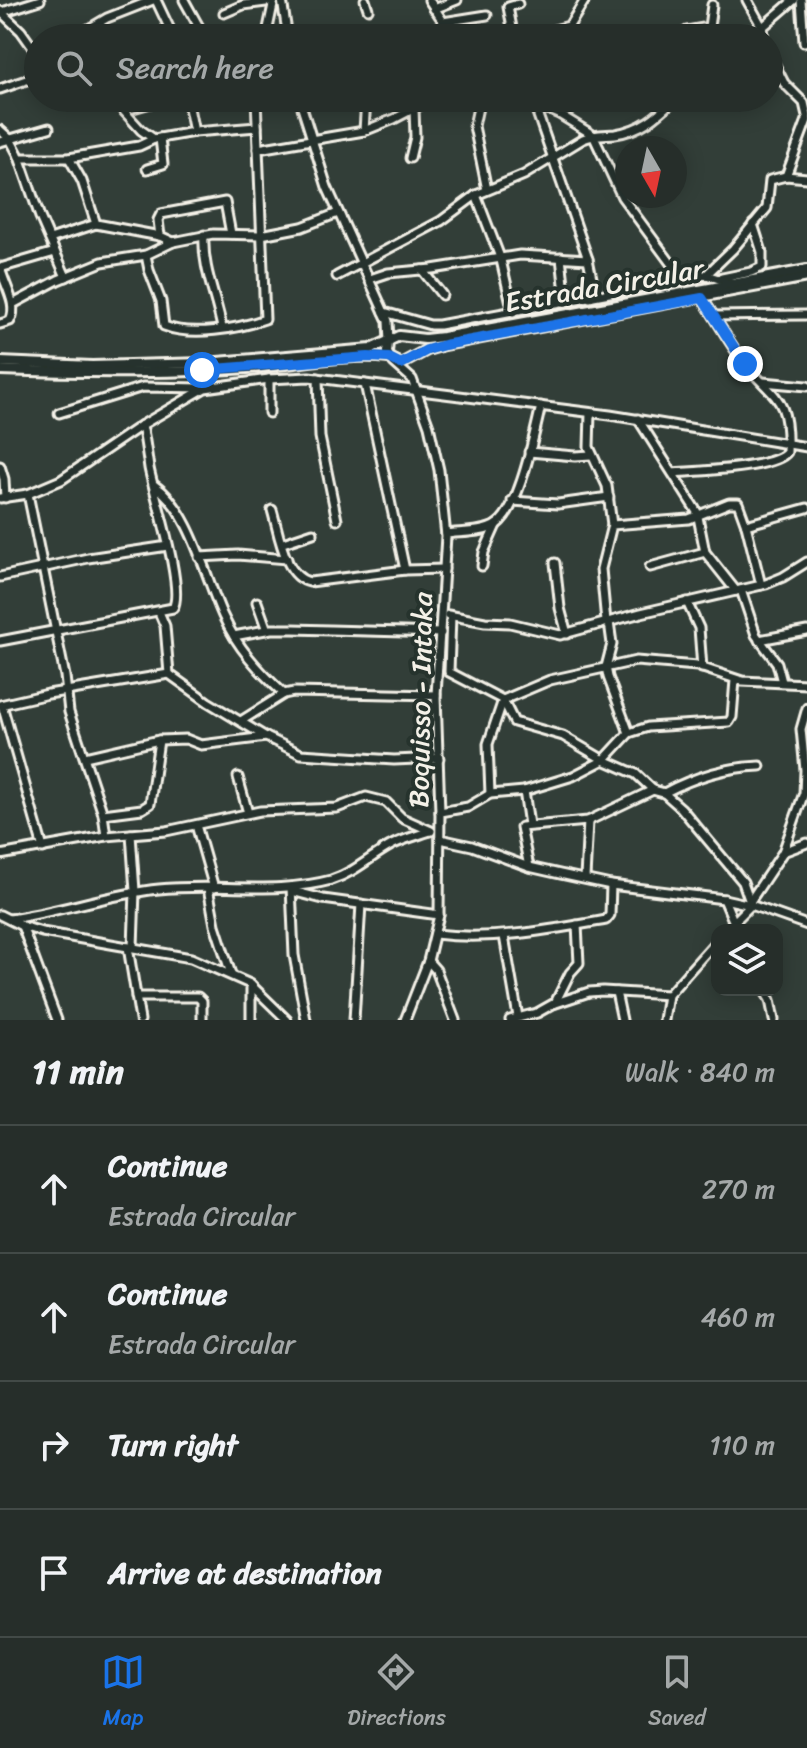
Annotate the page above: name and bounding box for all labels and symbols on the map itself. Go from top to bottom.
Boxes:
north arrow [615,136,687,208]
street label: Estrada Circular [501,244,709,327]
route end [727,346,763,382]
route start [184,352,220,388]
street label: Boquisso - Intaka [394,591,447,808]

